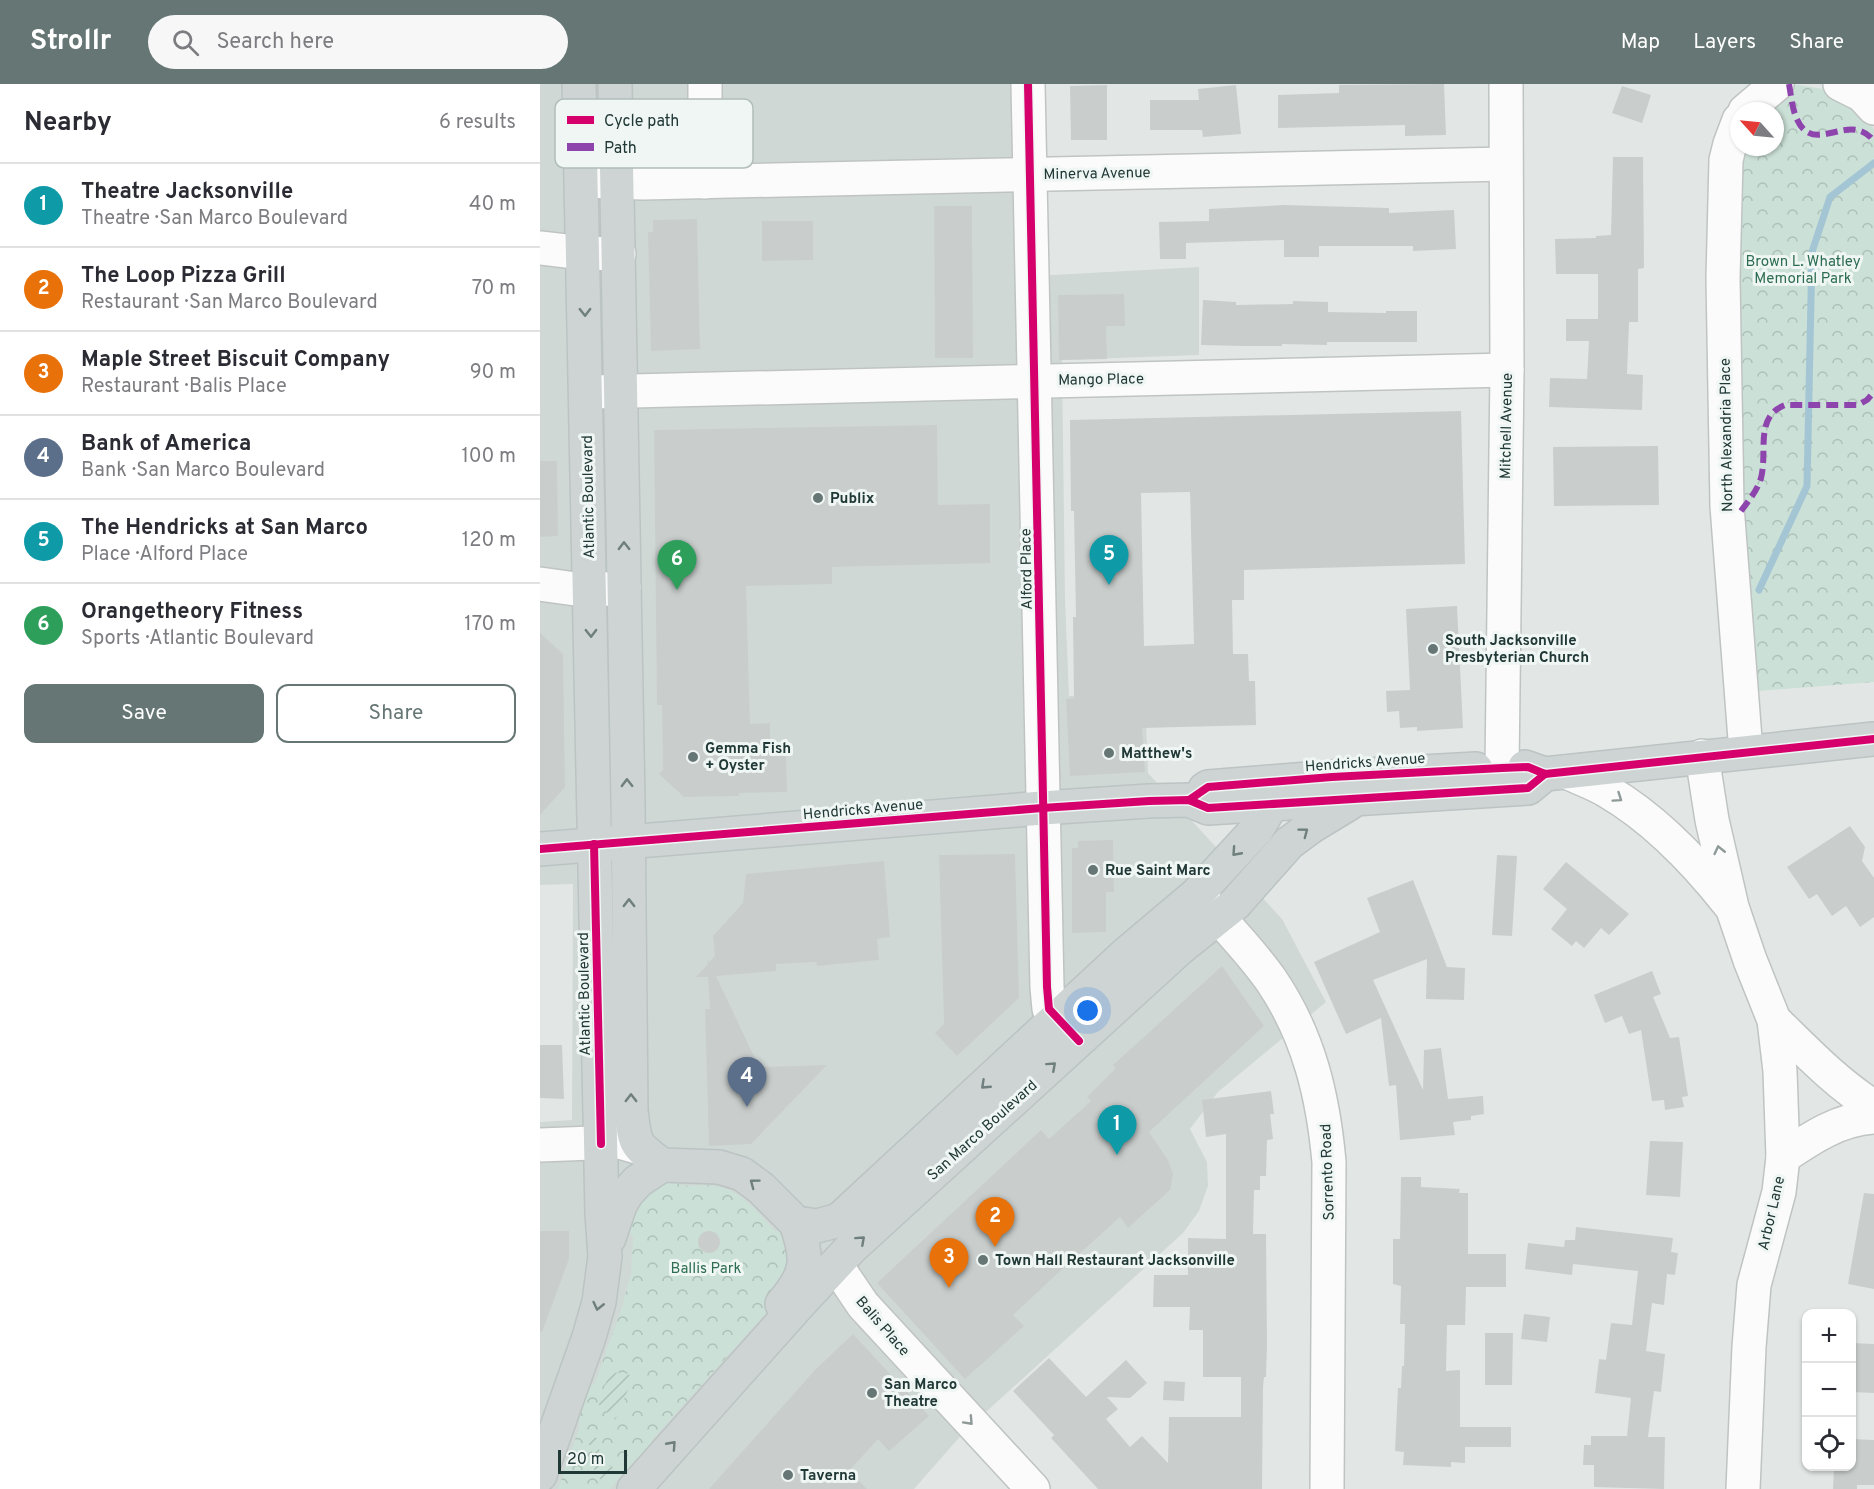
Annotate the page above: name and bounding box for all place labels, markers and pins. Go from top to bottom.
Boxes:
place label: Publix [830,490,875,509]
marker: Publix [811,491,825,505]
pin: 5 [1090,536,1128,585]
pin: 6 [658,540,696,590]
place label: South Jacksonville Presbyterian Church [1445,632,1589,668]
marker: South Jacksonville Presbyterian Church [1426,642,1440,656]
place label: Gemma Fish + Oyster [705,740,791,776]
place label: Matthew's [1121,745,1192,764]
marker: Matthew's [1102,746,1116,760]
marker: Gemma Fish + Oyster [686,750,700,764]
place label: Rue Saint Marc [1105,862,1211,881]
marker: Rue Saint Marc [1086,863,1100,877]
pin: 4 [728,1058,766,1107]
pin: 1 [1098,1106,1136,1155]
pin: 2 [976,1198,1014,1247]
pin: 3 [930,1238,968,1288]
place label: Town Hall Restaurant Jacksonville [995,1252,1235,1271]
marker: Town Hall Restaurant Jacksonville [976,1253,990,1267]
place label: San Marco Theatre [884,1376,957,1412]
marker: San Marco Theatre [865,1386,879,1400]
place label: Taverna [800,1467,856,1486]
marker: Taverna [781,1468,795,1482]

